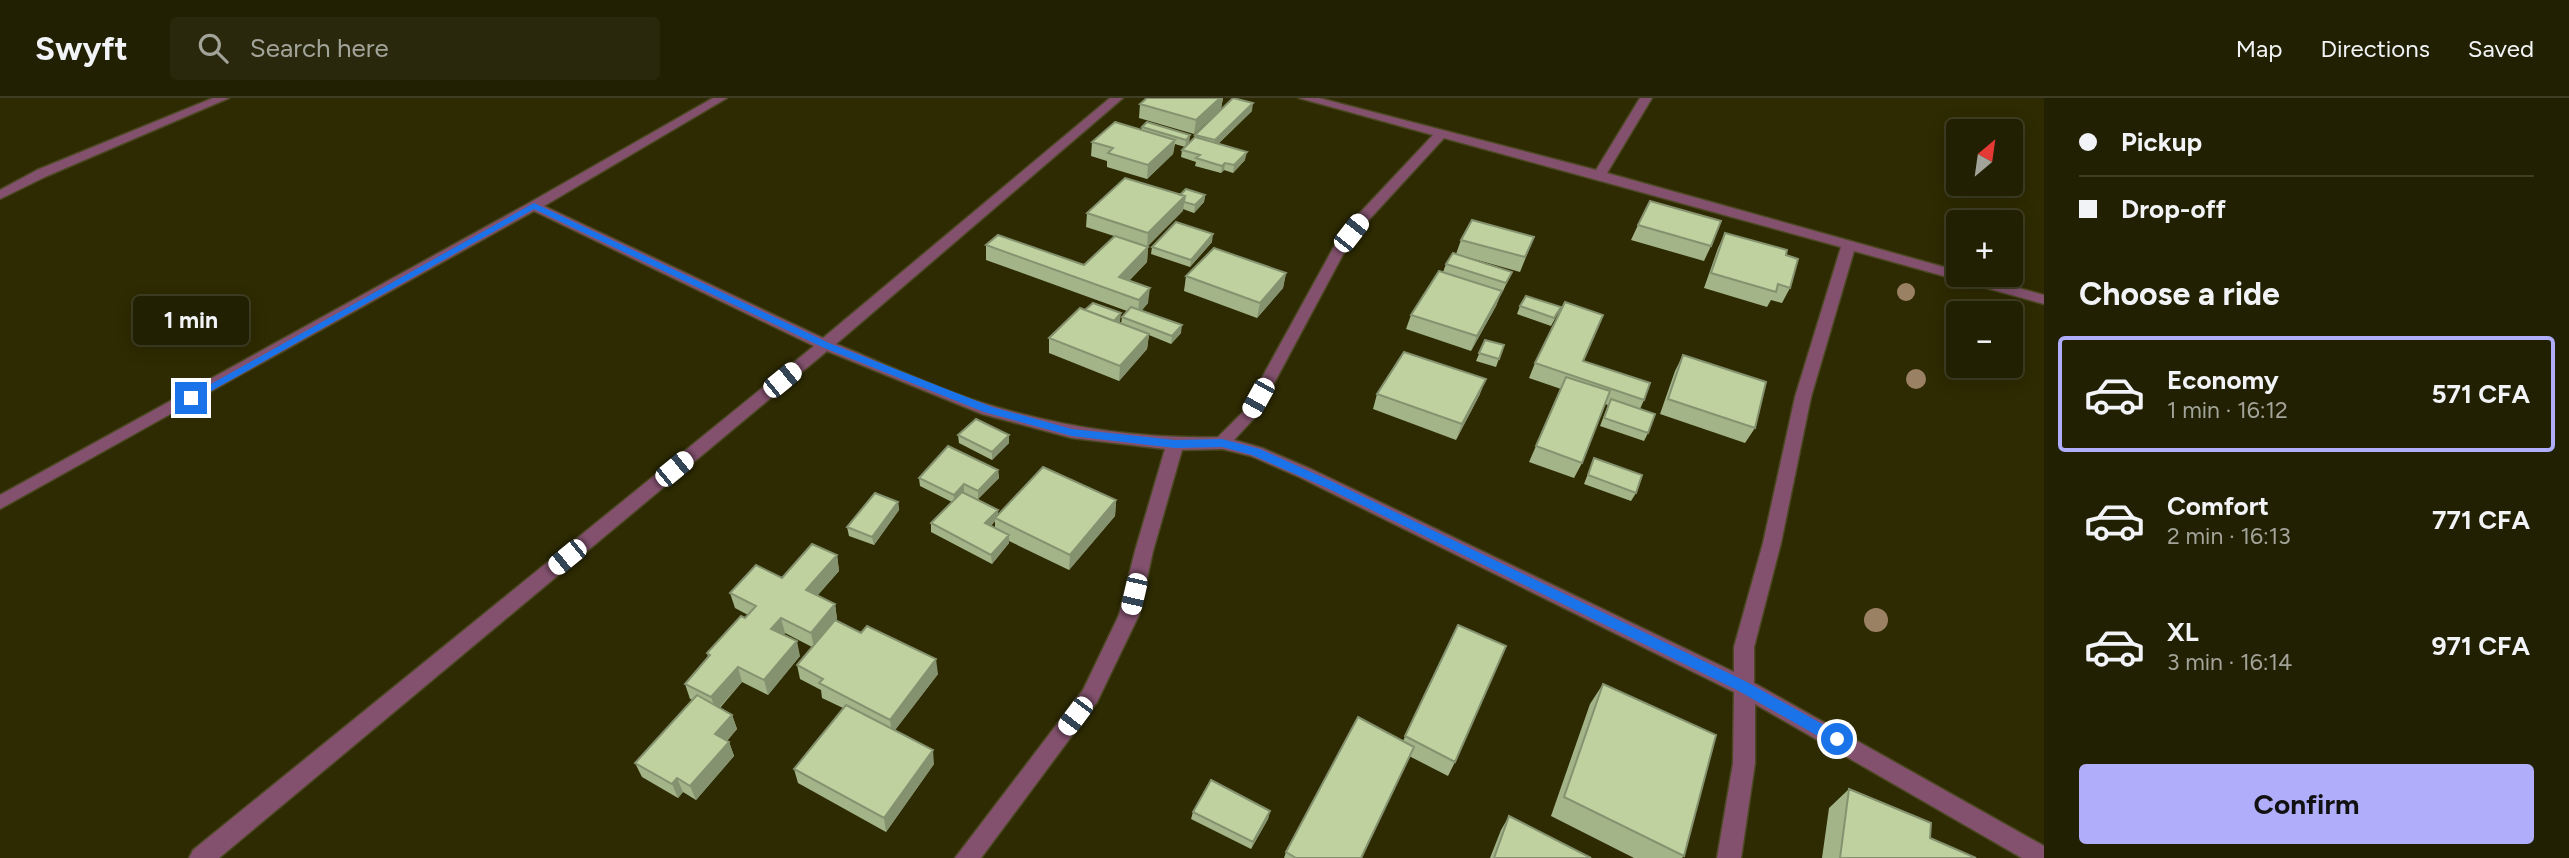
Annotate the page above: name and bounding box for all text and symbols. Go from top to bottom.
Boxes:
search box [170,17,660,80]
text: Swyft [35,29,128,68]
icon: search [194,29,232,67]
text: Search here [250,32,389,64]
text: Map [2236,34,2282,63]
text: Directions [2320,34,2430,63]
text: Saved [2468,34,2534,63]
north arrow [1946,119,2023,196]
map controls [1946,119,2023,378]
text: Pickup [2121,126,2202,158]
text: Drop-off [2121,193,2226,225]
car [1330,210,1373,256]
button: + [1946,210,2023,287]
text: Choose a ride [2079,275,2280,313]
callout: 1 min [133,296,249,345]
button: − [1946,301,2023,378]
text: 1 min [164,306,218,334]
car [760,359,805,401]
icon: car [2083,363,2146,426]
text: Economy [2167,364,2279,396]
car [1239,375,1278,421]
text: 571 CFA [2431,378,2530,410]
route end [175,382,207,414]
text: 1 min · 16:12 [2167,396,2288,424]
car [652,448,697,490]
icon: car [2083,489,2146,552]
text: Comfort [2167,490,2269,522]
text: 771 CFA [2432,504,2530,536]
text: 2 min · 16:13 [2167,522,2291,550]
car [545,536,590,578]
car [1120,571,1149,617]
icon: car [2083,615,2146,678]
text: XL [2167,616,2199,648]
text: 971 CFA [2431,630,2530,662]
text: 3 min · 16:14 [2167,648,2292,676]
car [1054,693,1097,739]
route start [1821,723,1853,755]
button: Confirm [2079,764,2534,844]

